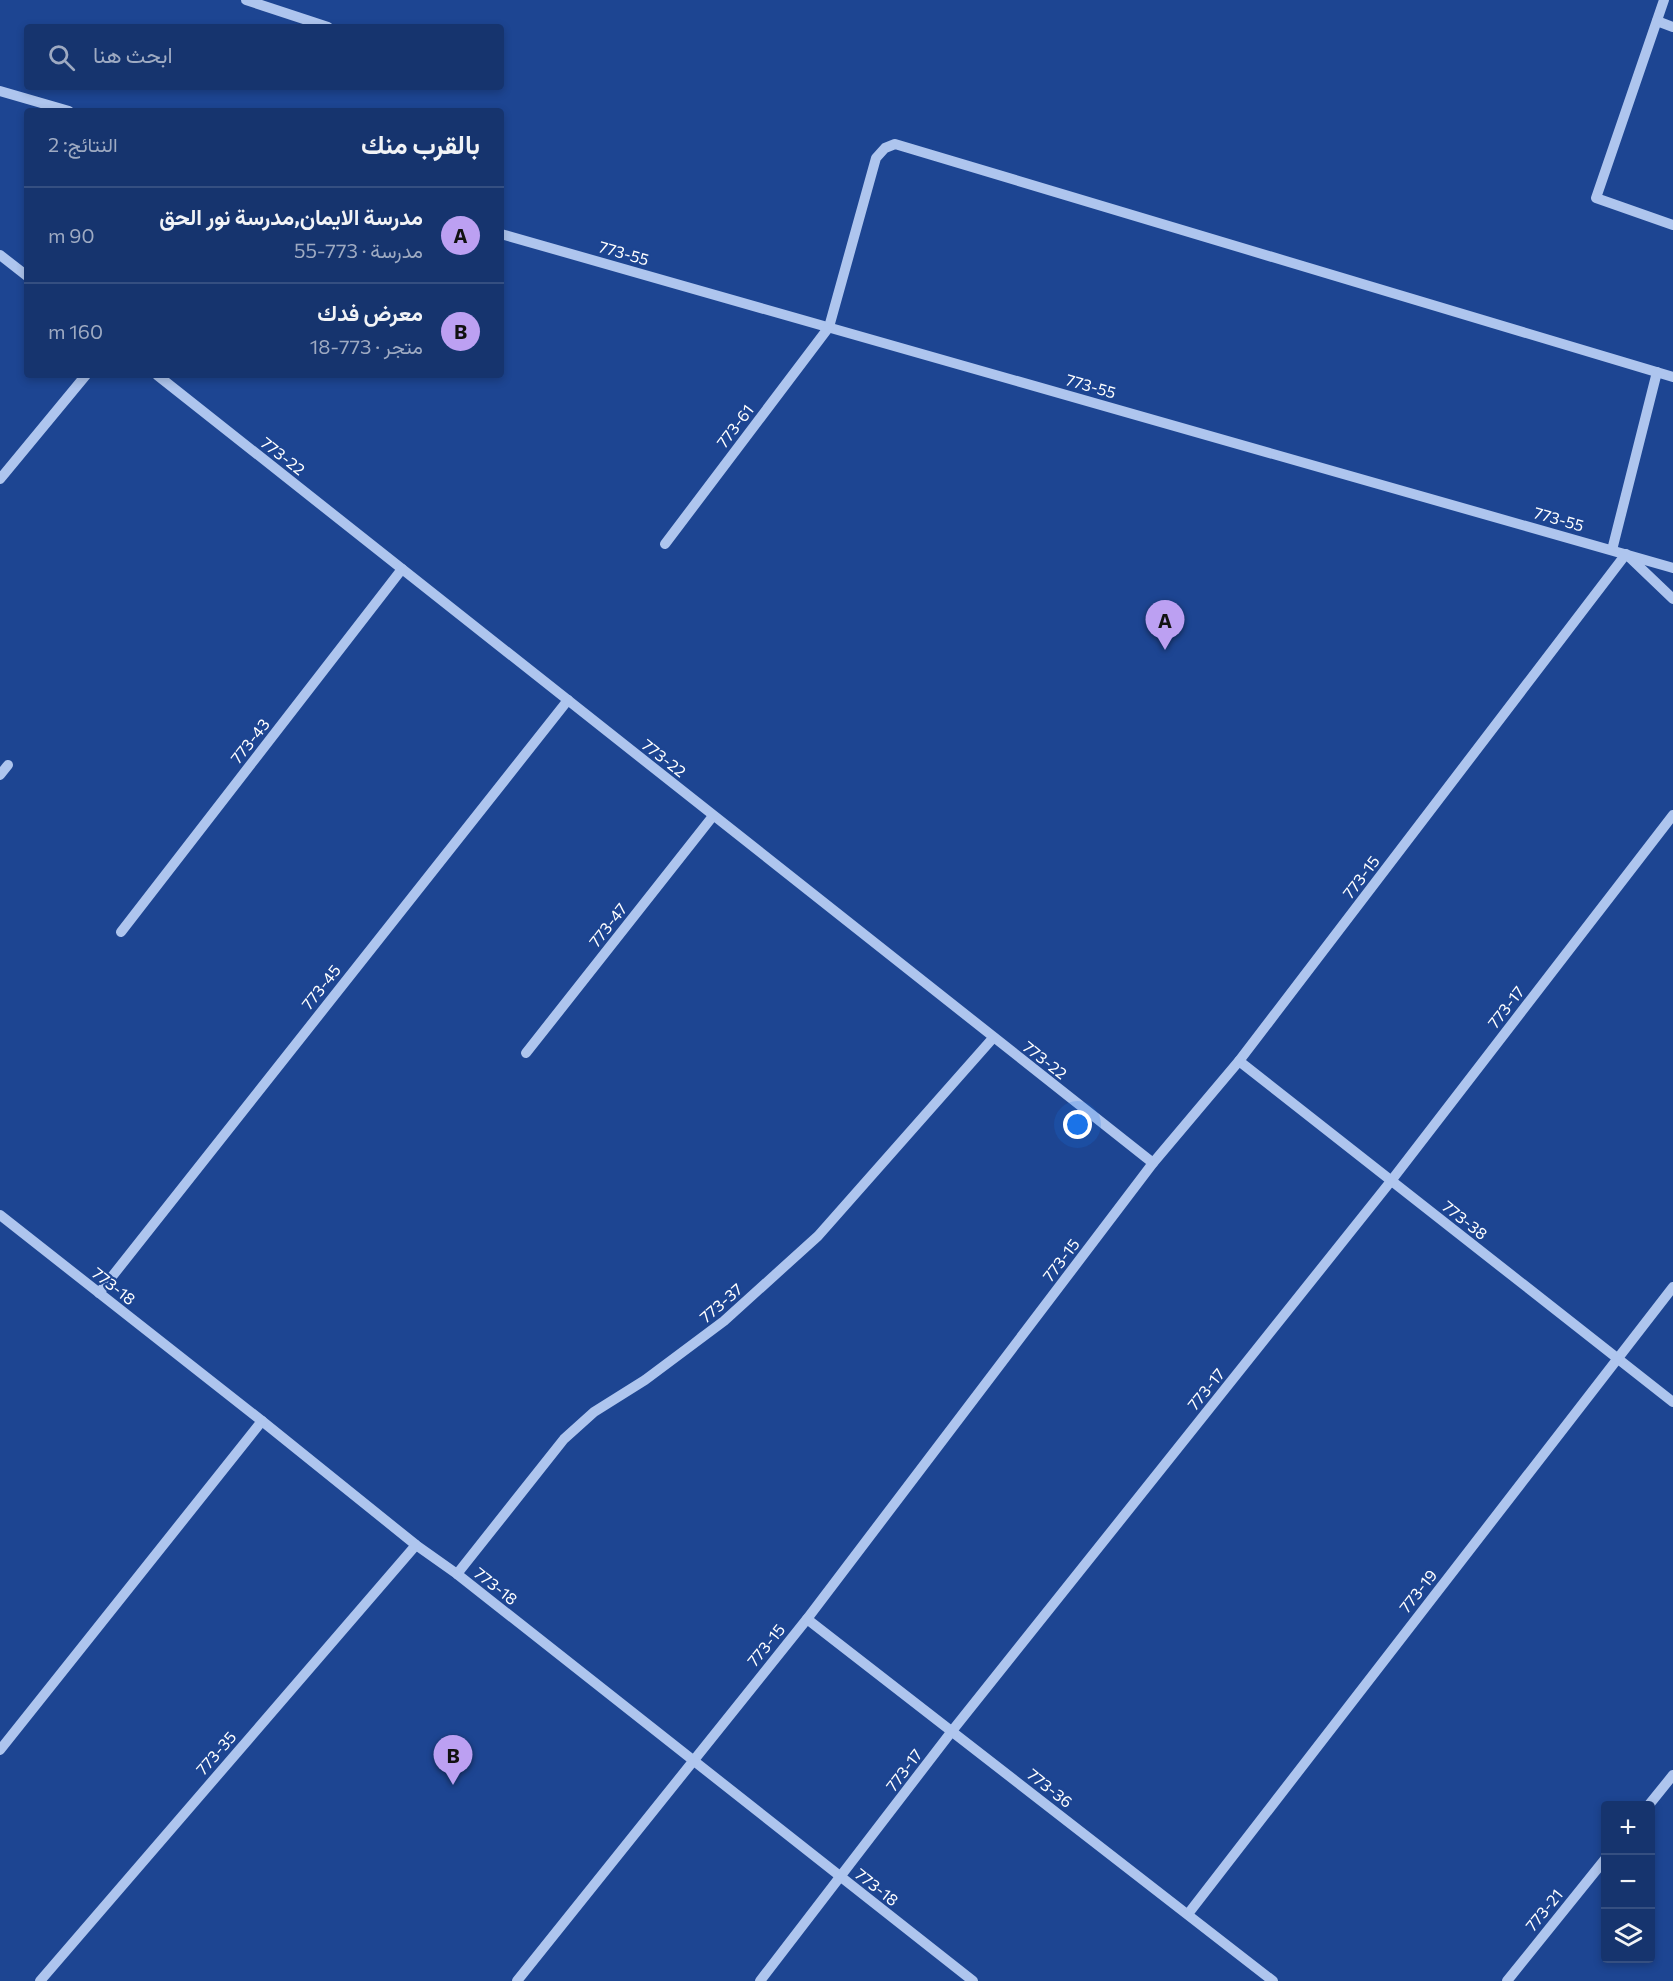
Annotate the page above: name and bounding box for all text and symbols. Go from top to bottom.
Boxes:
search box [24,24,504,90]
icon: search [45,41,78,74]
text: ابحث هنا [93,41,173,68]
text: بالقرب منك [361,128,480,159]
text: النتائج: 2 [48,132,118,156]
text: مدرسة الايمان,مدرسة نور الحق [159,203,423,230]
text: 90 m [48,223,95,247]
text: A [453,223,468,247]
street label: 773-55 [597,236,651,269]
text: مدرسة · 773-55 [294,238,423,262]
text: معرض فدك [317,299,423,326]
text: 160 m [48,319,103,343]
text: B [454,319,467,343]
text: متجر · 773-18 [310,334,423,358]
street label: 773-55 [1064,369,1118,402]
street label: 773-61 [712,400,757,451]
street label: 773-22 [258,433,309,479]
street label: 773-55 [1532,502,1586,535]
pin: A [1146,600,1184,650]
street label: 773-43 [226,715,273,767]
street label: 773-22 [639,735,690,781]
street label: 773-15 [1338,851,1383,902]
street label: 773-47 [585,899,631,950]
street label: 773-45 [297,961,344,1013]
street label: 773-17 [1483,982,1528,1031]
street label: 773-22 [1020,1037,1071,1083]
your location [1063,1110,1092,1139]
street label: 773-38 [1439,1196,1491,1243]
street label: 773-15 [1038,1234,1083,1285]
street label: 773-18 [89,1263,140,1308]
street label: 773-37 [695,1279,746,1326]
street label: 773-17 [1183,1364,1228,1413]
street label: 773-18 [471,1563,522,1608]
street label: 773-19 [1395,1565,1440,1616]
street label: 773-15 [743,1620,788,1670]
street label: 773-35 [192,1727,240,1778]
pin: B [434,1736,472,1785]
street label: 773-17 [882,1745,926,1795]
street label: 773-36 [1024,1764,1076,1811]
map controls [1601,1801,1655,1963]
button: + [1601,1801,1655,1855]
button: − [1601,1855,1655,1909]
street label: 773-18 [852,1864,903,1909]
street label: 773-21 [1521,1885,1566,1935]
button: layers [1601,1909,1655,1963]

